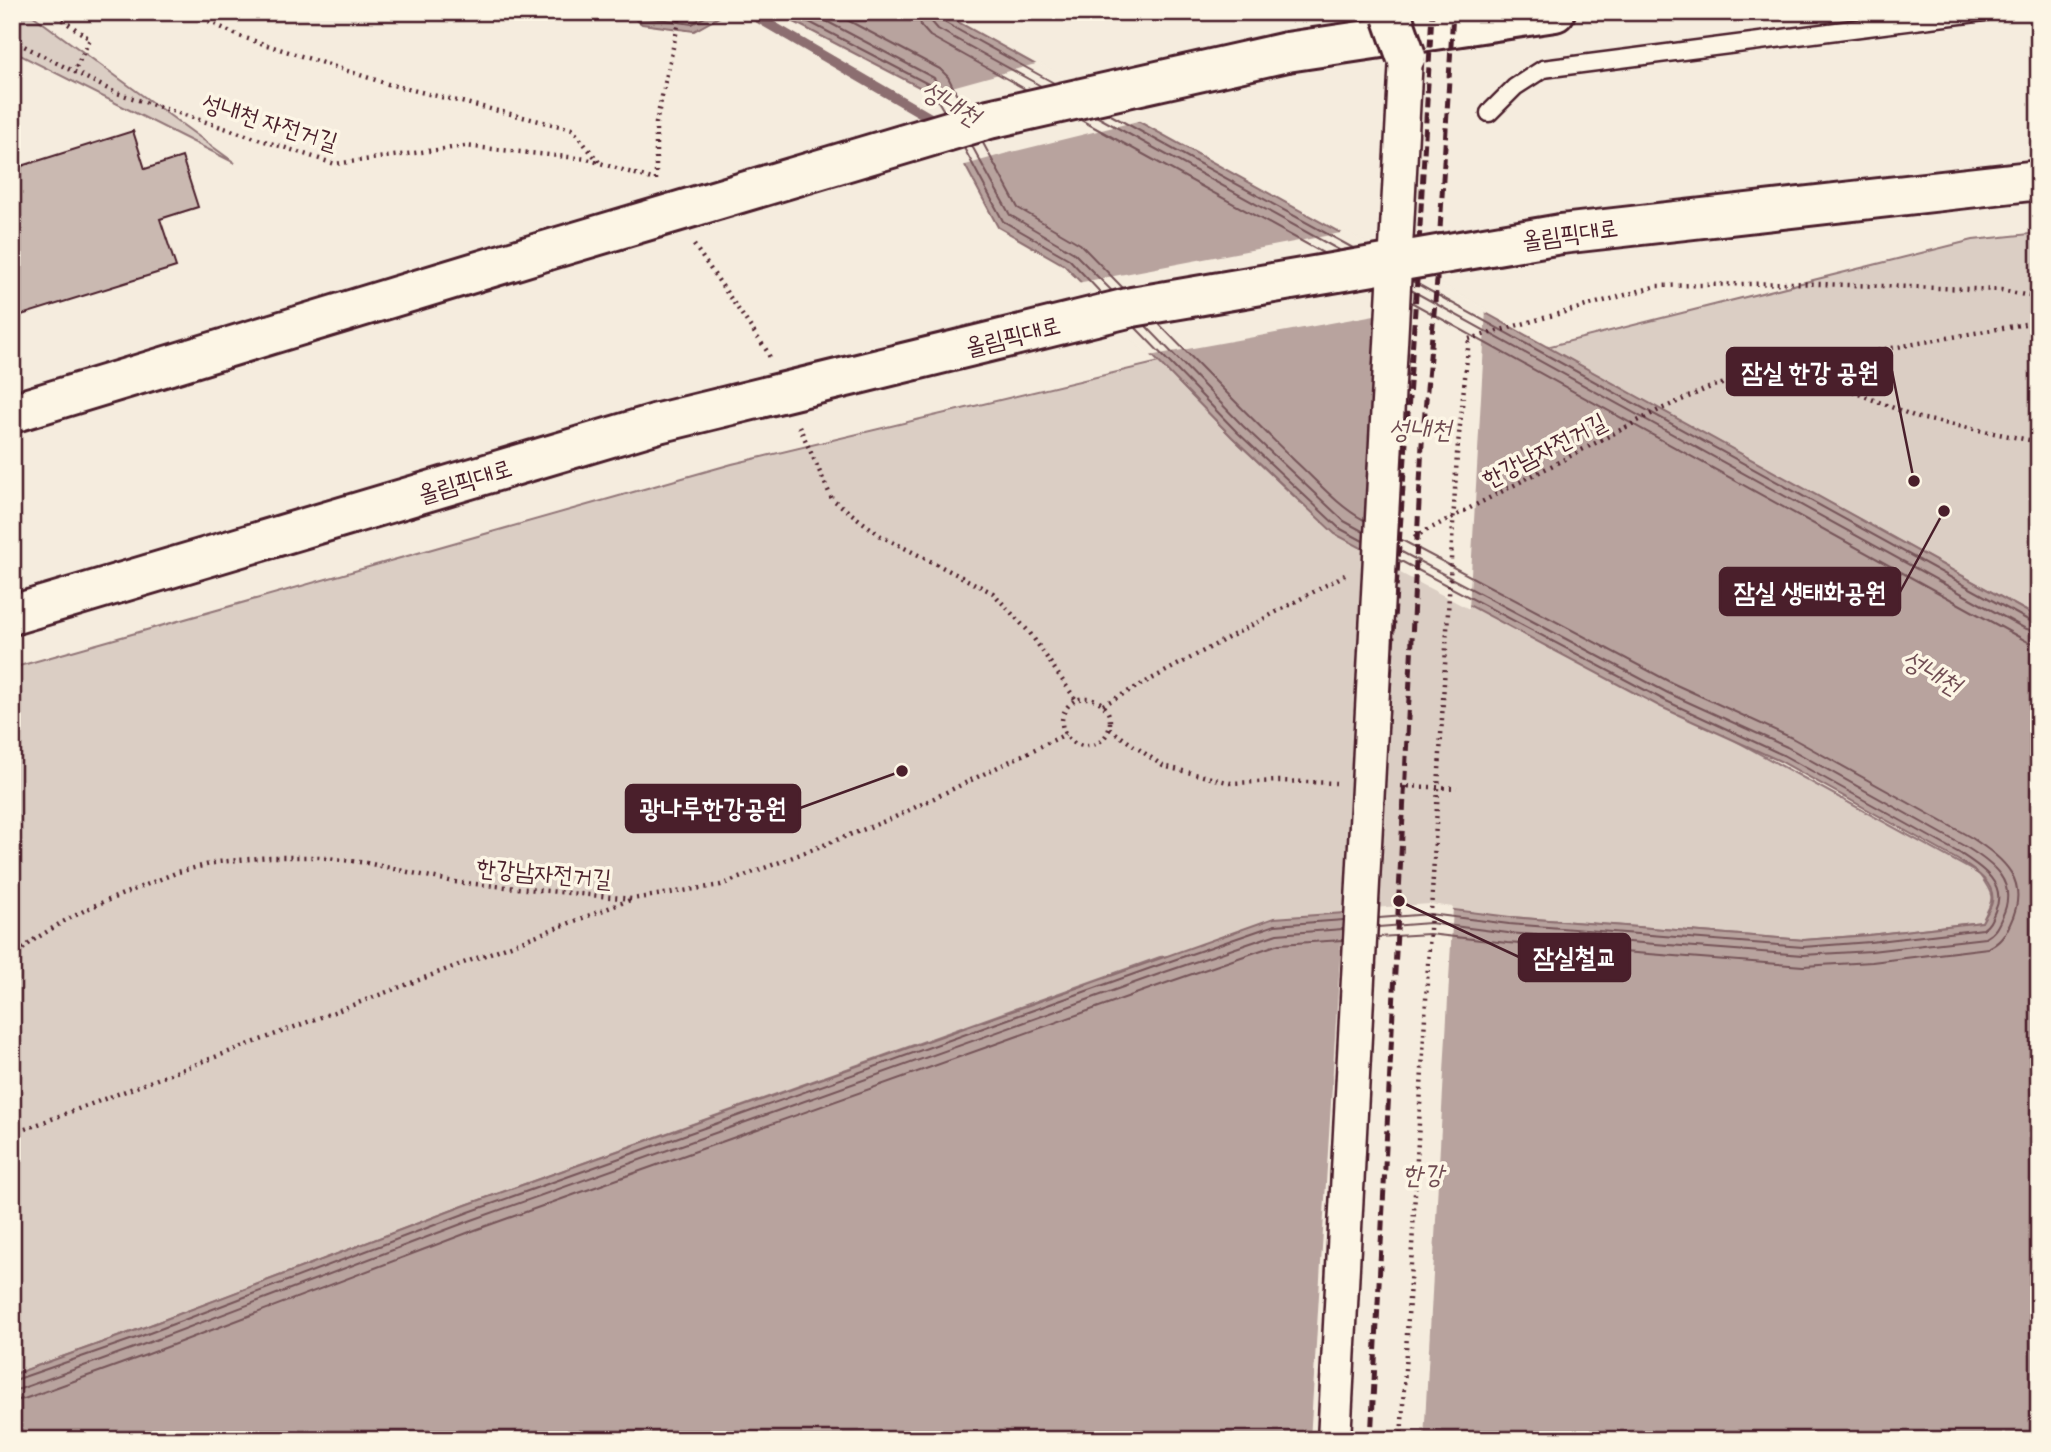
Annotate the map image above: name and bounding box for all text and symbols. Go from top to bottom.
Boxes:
water label: 성내천 [915,74,988,135]
street label: 성내천 자전거길 [198,88,341,157]
street label: 올림픽대로 [1520,213,1620,256]
street label: 올림픽대로 [963,311,1063,362]
callout: 잠실 한강 공원 [1727,348,1892,395]
text: 잠실 한강 공원 [1742,357,1878,389]
street label: 한강남자전거길 [1477,407,1611,494]
water label: 성내천 [1389,414,1454,446]
street label: 올림픽대로 [415,453,516,509]
callout: 잠실 생태화공원 [1720,568,1900,615]
text: 잠실 생태화공원 [1734,577,1886,609]
water label: 성내천 [1896,643,1969,704]
callout: 광나루한강공원 [626,785,800,832]
text: 광나루한강공원 [640,793,786,825]
street label: 한강남자전거길 [475,853,613,894]
callout: 잠실철교 [1519,934,1630,981]
text: 잠실철교 [1533,942,1617,974]
water label: 한강 [1402,1159,1447,1191]

